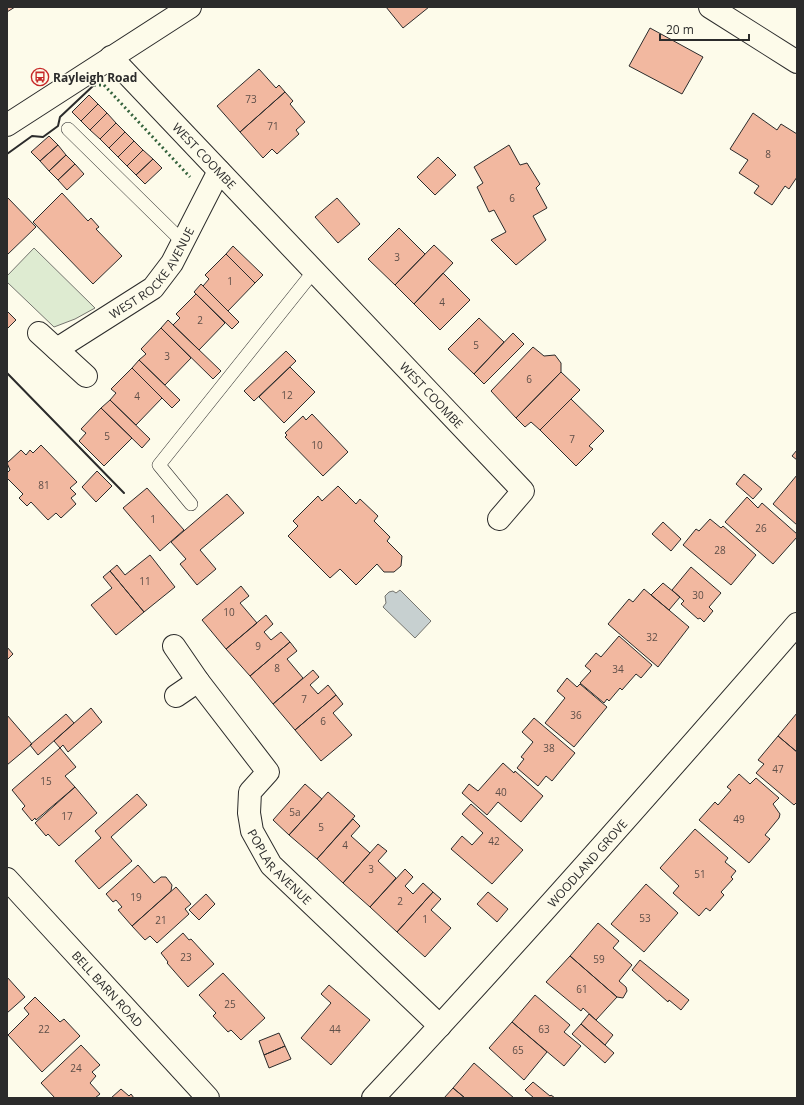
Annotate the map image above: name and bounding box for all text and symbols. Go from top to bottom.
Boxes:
scale bar [660,16,749,42]
text: 20 m [666,21,694,38]
bus stop icon: Rayleigh Road [30,67,50,87]
place label: Rayleigh Road [53,69,137,86]
house number: 73 [245,92,257,106]
street label: WEST COOMBE [169,119,240,193]
house number: 71 [267,119,279,133]
house number: 8 [765,147,771,161]
house number: 6 [509,191,515,205]
street label: WEST ROCKE AVENUE [106,224,198,322]
house number: 3 [394,250,400,264]
house number: 1 [227,274,233,288]
house number: 4 [439,295,445,309]
house number: 2 [197,313,203,327]
house number: 5 [473,338,479,352]
house number: 3 [164,349,170,363]
street label: WEST COOMBE [396,358,467,432]
house number: 6 [526,372,532,386]
house number: 12 [281,388,293,402]
house number: 4 [134,389,140,403]
house number: 5 [104,429,110,443]
house number: 7 [569,432,575,446]
house number: 10 [311,438,323,452]
house number: 81 [38,478,50,492]
house number: 1 [150,512,156,526]
house number: 26 [755,521,767,535]
house number: 28 [714,543,726,557]
house number: 11 [139,574,151,588]
house number: 30 [692,588,704,602]
house number: 10 [223,605,235,619]
house number: 32 [646,630,658,644]
house number: 9 [255,639,261,653]
house number: 8 [274,661,280,675]
house number: 34 [612,662,624,676]
house number: 7 [301,692,307,706]
house number: 36 [570,708,582,722]
house number: 6 [320,714,326,728]
house number: 38 [543,741,555,755]
house number: 47 [772,762,784,776]
house number: 15 [40,774,52,788]
house number: 40 [495,785,507,799]
house number: 5a [289,805,301,819]
house number: 17 [61,809,73,823]
house number: 49 [733,812,745,826]
street label: WOODLAND GROVE [543,815,631,911]
house number: 5 [318,820,324,834]
street label: POPLAR AVENUE [244,826,316,908]
house number: 42 [488,834,500,848]
house number: 4 [342,838,348,852]
house number: 3 [368,862,374,876]
house number: 51 [694,867,706,881]
house number: 19 [130,890,142,904]
house number: 2 [397,894,403,908]
house number: 53 [639,911,651,925]
house number: 1 [422,912,428,926]
house number: 21 [155,913,167,927]
street label: BELL BARN ROAD [68,947,147,1031]
house number: 23 [180,950,192,964]
house number: 59 [593,952,605,966]
house number: 61 [576,982,588,996]
house number: 25 [224,997,236,1011]
house number: 22 [38,1022,50,1036]
house number: 44 [329,1022,341,1036]
house number: 63 [538,1022,550,1036]
house number: 65 [512,1043,524,1057]
house number: 24 [70,1061,82,1075]

